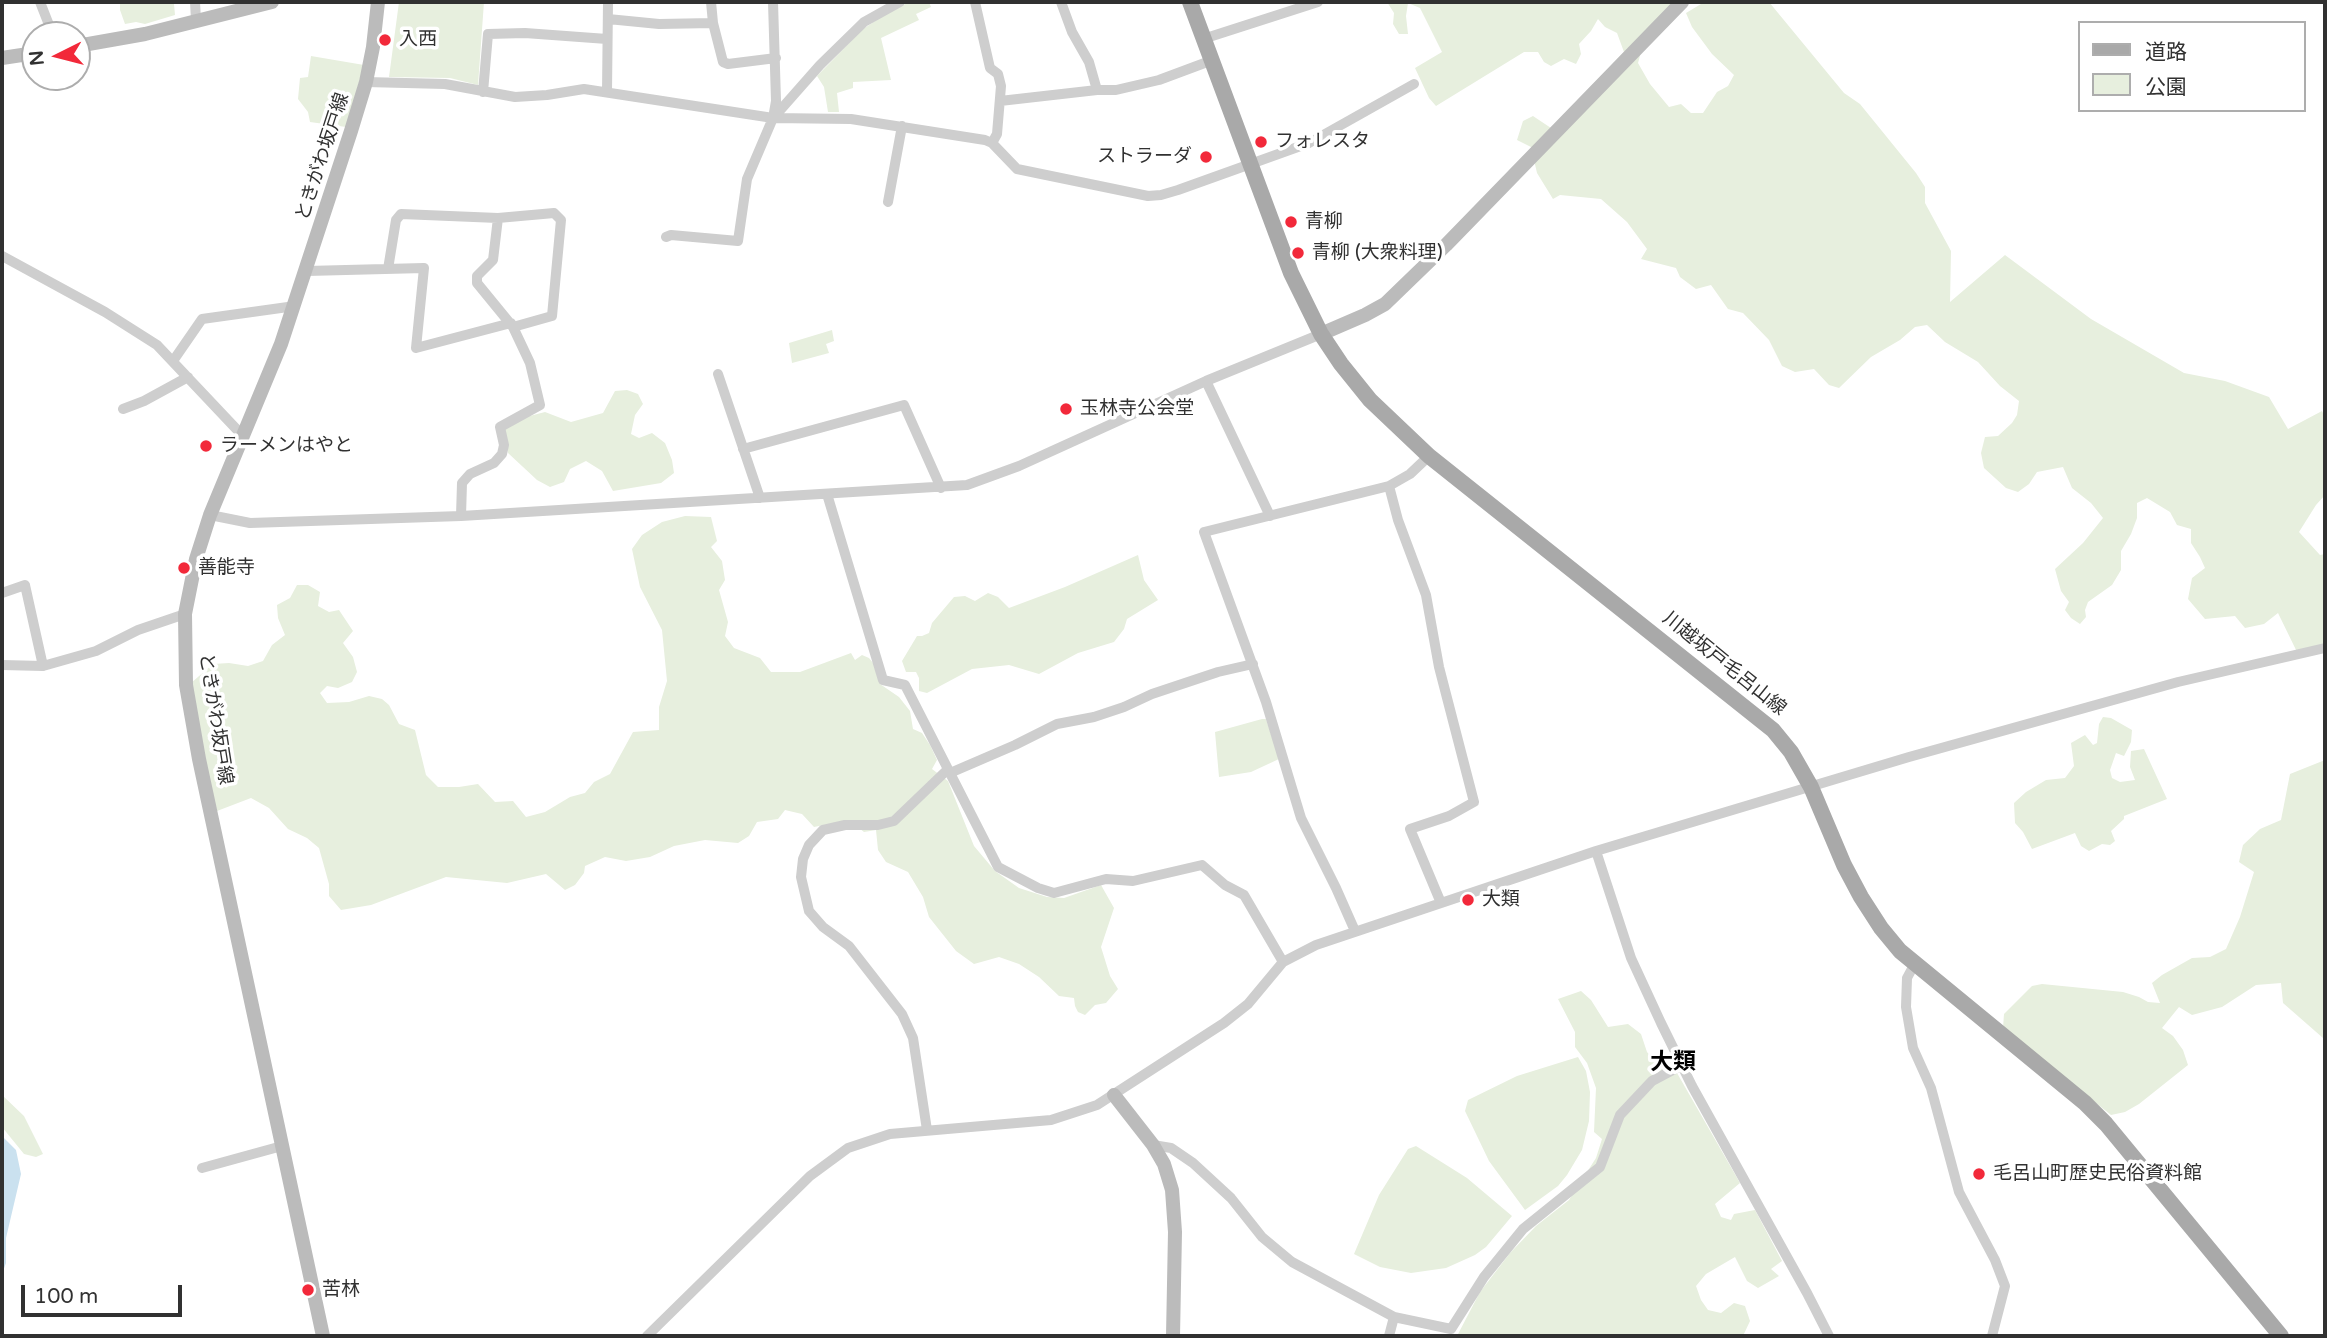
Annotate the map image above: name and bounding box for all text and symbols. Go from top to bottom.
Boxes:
north arrow [21,21,91,91]
legend [2078,21,2306,112]
place label: 入西 [399,29,437,51]
marker: 入西 [377,32,393,48]
text: 道路 [2145,40,2187,65]
text: N [25,49,49,67]
text: 公園 [2145,75,2187,100]
street label: ときがわ坂戸線 [292,90,354,224]
place label: フォレスタ [1275,131,1370,153]
marker: フォレスタ [1253,134,1269,150]
place label: ストラーダ [1097,146,1192,168]
marker: ストラーダ [1198,149,1214,165]
place label: 青柳 [1305,211,1343,233]
marker: 青柳 [1283,214,1299,230]
place label: 青柳 (大衆料理) [1312,242,1443,264]
marker: 青柳 (大衆料理) [1290,245,1306,261]
place label: 玉林寺公会堂 [1080,398,1194,420]
marker: 玉林寺公会堂 [1058,401,1074,417]
place label: ラーメンはやと [220,435,353,457]
marker: ラーメンはやと [198,438,214,454]
place label: 善能寺 [198,557,255,579]
marker: 善能寺 [176,560,192,576]
street label: 川越坂戸毛呂山線 [1658,607,1790,721]
street label: ときがわ坂戸線 [193,652,237,786]
place label: 大類 [1482,889,1520,911]
marker: 大類 [1460,892,1476,908]
district label: 大類 [1650,1049,1696,1077]
place label: 毛呂山町歴史民俗資料館 [1993,1163,2202,1185]
marker: 毛呂山町歴史民俗資料館 [1971,1166,1987,1182]
scale bar [24,1272,186,1316]
place label: 苦林 [322,1279,360,1301]
marker: 苦林 [300,1282,316,1298]
text: 100 m [34,1284,98,1309]

